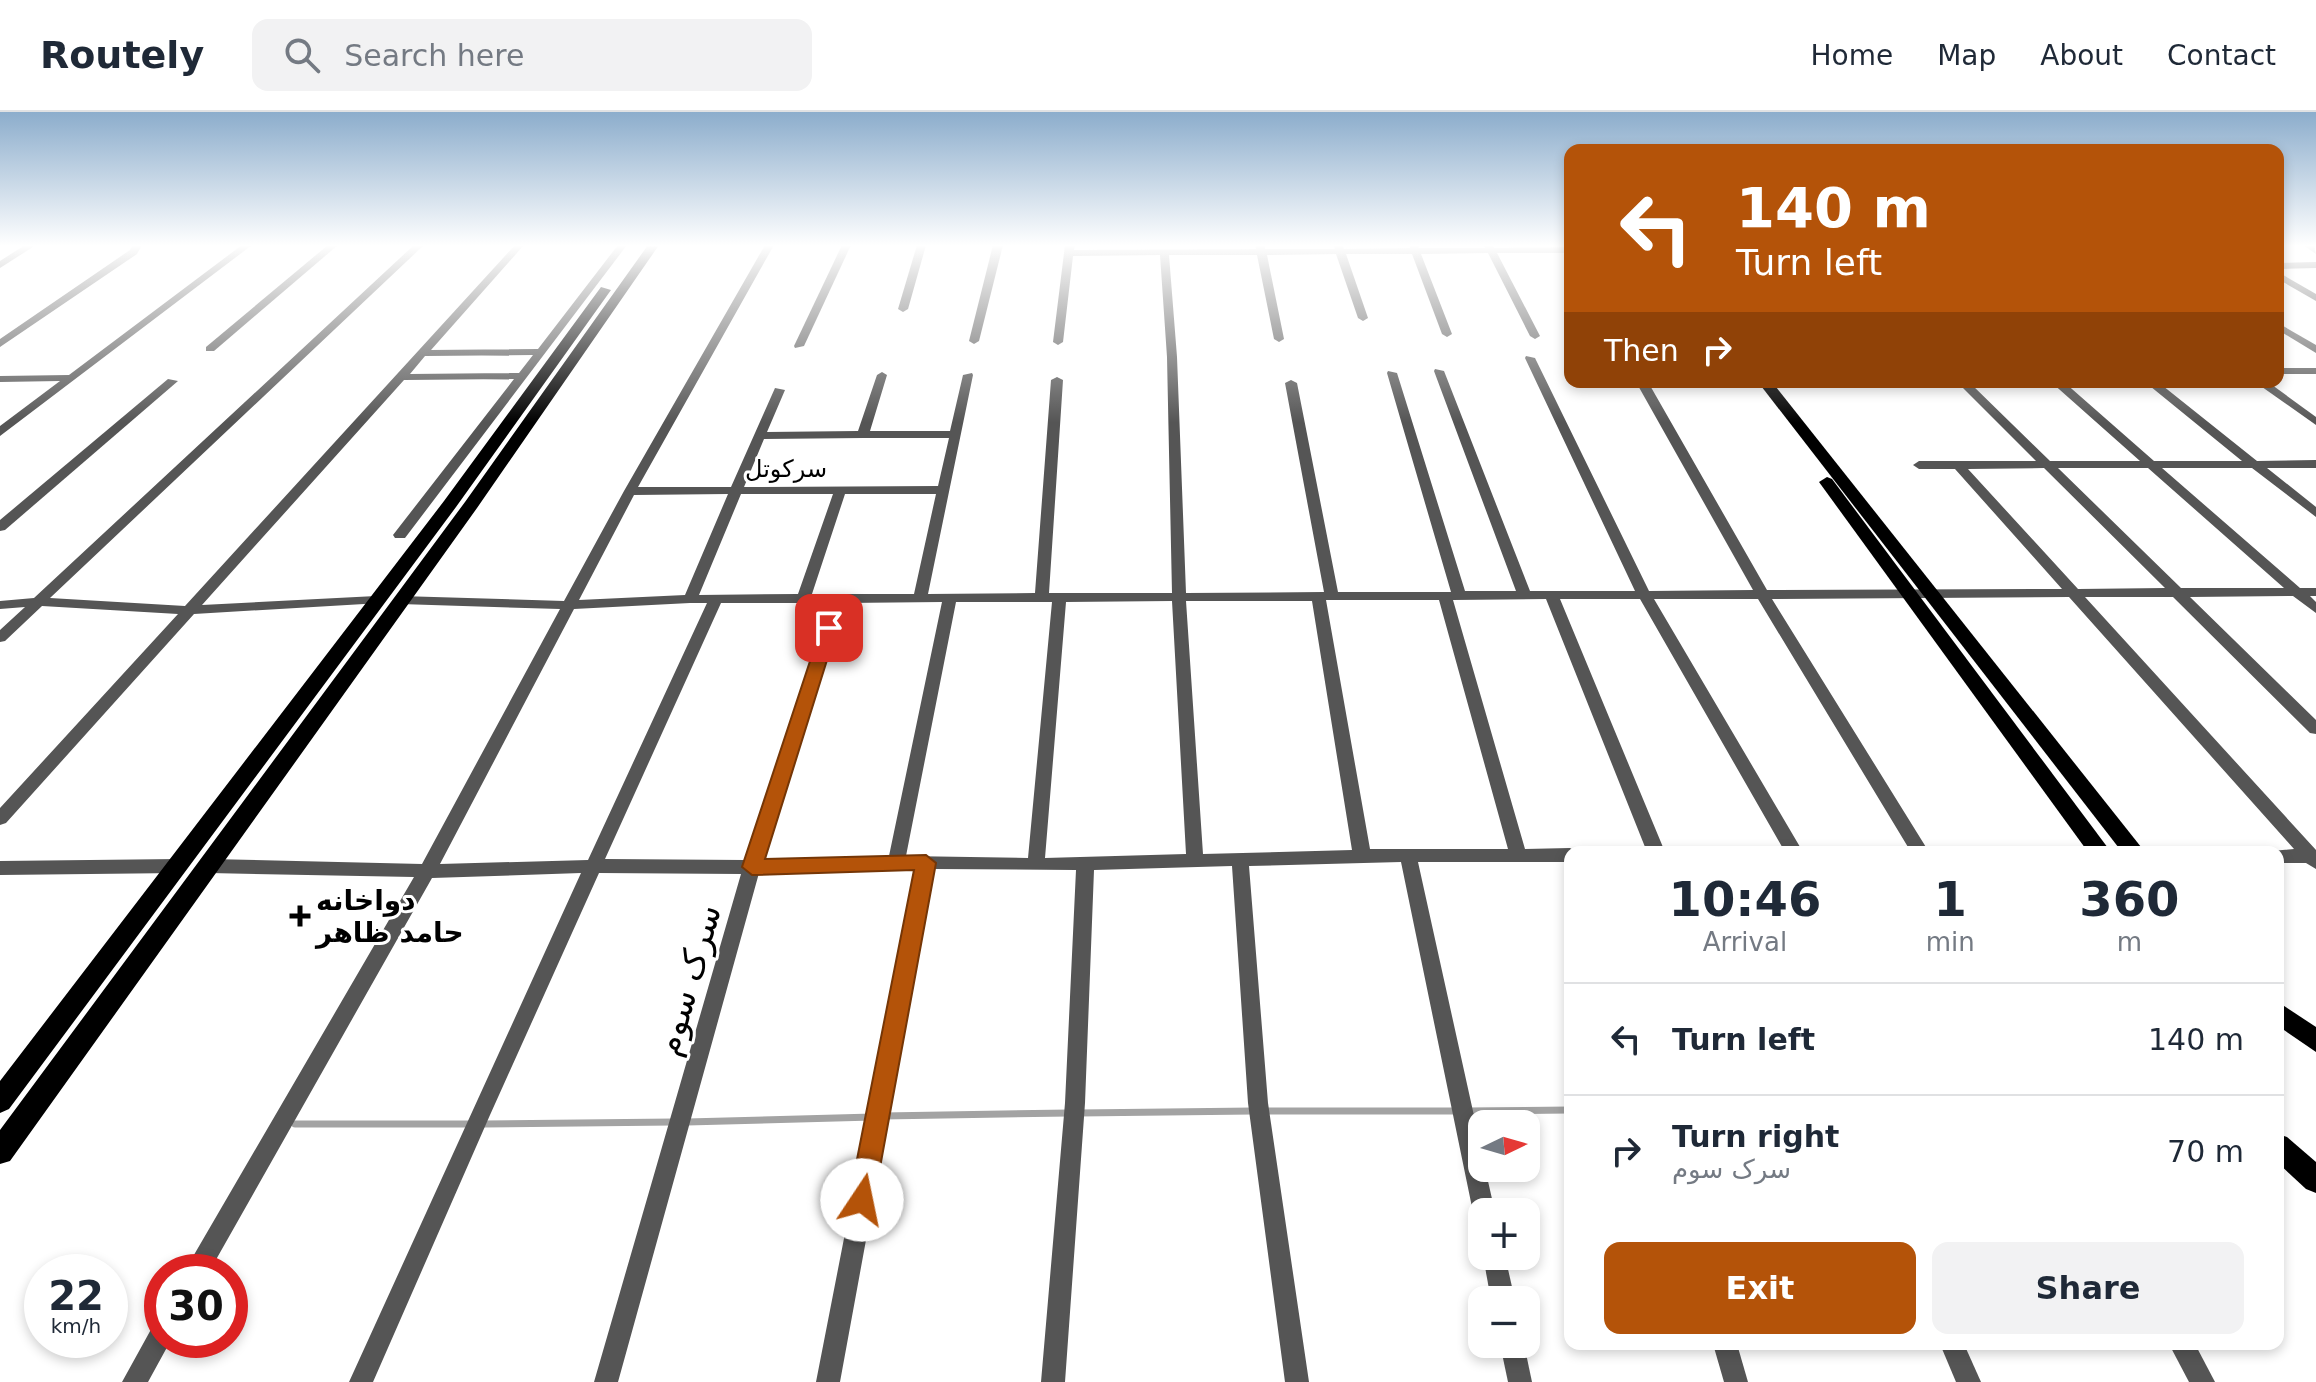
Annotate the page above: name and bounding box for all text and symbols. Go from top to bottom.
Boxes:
search box [252,19,812,91]
text: Routely [40,33,204,77]
icon: search [280,33,324,77]
text: Search here [344,38,524,73]
text: Home [1810,39,1893,72]
text: Map [1937,39,1996,72]
text: About [2040,39,2123,72]
text: Contact [2167,39,2276,72]
text: 140 m [1736,175,1931,240]
icon: left [1604,176,1708,280]
text: Turn left [1736,242,1882,283]
icon: right [1695,328,1739,372]
text: Then [1604,333,1679,368]
street label: سرکوتل [745,455,827,483]
pin [795,594,863,662]
icon: arrive [807,606,851,650]
text: 10:46 [1668,871,1821,927]
text: 1 [1934,871,1967,927]
text: 360 [2079,871,2179,927]
place label: دواخانه حامد ظاهر [314,884,464,949]
street label: سرک سوم [647,900,730,1061]
marker: دواخانه حامد ظاهر [291,907,309,925]
text: Arrival [1703,927,1787,957]
text: min [1926,927,1975,957]
text: m [2117,927,2142,957]
icon: left [1604,1017,1648,1061]
text: Turn left [1672,1022,1815,1057]
text: 140 m [2148,1022,2244,1057]
north arrow [1468,1110,1540,1182]
map controls [1468,1110,1540,1358]
text: Turn right [1672,1119,1839,1154]
icon: right [1604,1129,1648,1173]
text: 70 m [2167,1134,2244,1169]
text: سرک سوم [1672,1154,1791,1184]
position arrow [820,1158,904,1242]
button: + [1468,1198,1540,1270]
button: Exit [1604,1242,1916,1334]
button: Share [1932,1242,2244,1334]
speed limit sign: 30 [144,1254,248,1358]
text: 22 [48,1273,104,1319]
button: − [1468,1286,1540,1358]
text: km/h [51,1314,101,1338]

